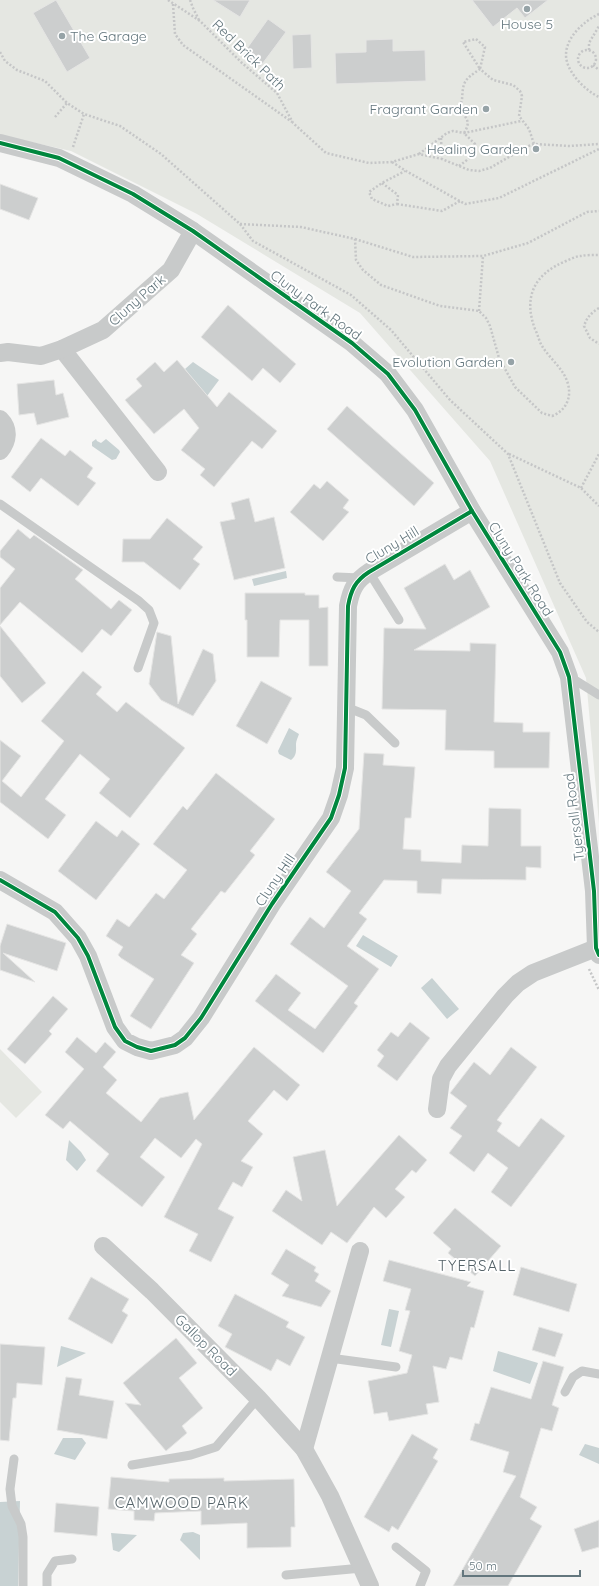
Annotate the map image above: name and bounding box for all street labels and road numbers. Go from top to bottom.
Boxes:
street label: Red Brick Path [209,16,289,94]
street label: Cluny Park Road [267,266,365,344]
street label: Cluny Park [105,270,169,330]
street label: Cluny Park Road [485,518,557,620]
street label: Cluny Hill [362,522,422,568]
street label: Tyersall Road [560,772,588,862]
street label: Cluny Hill [251,850,299,910]
street label: Gallop Road [171,1310,241,1380]

